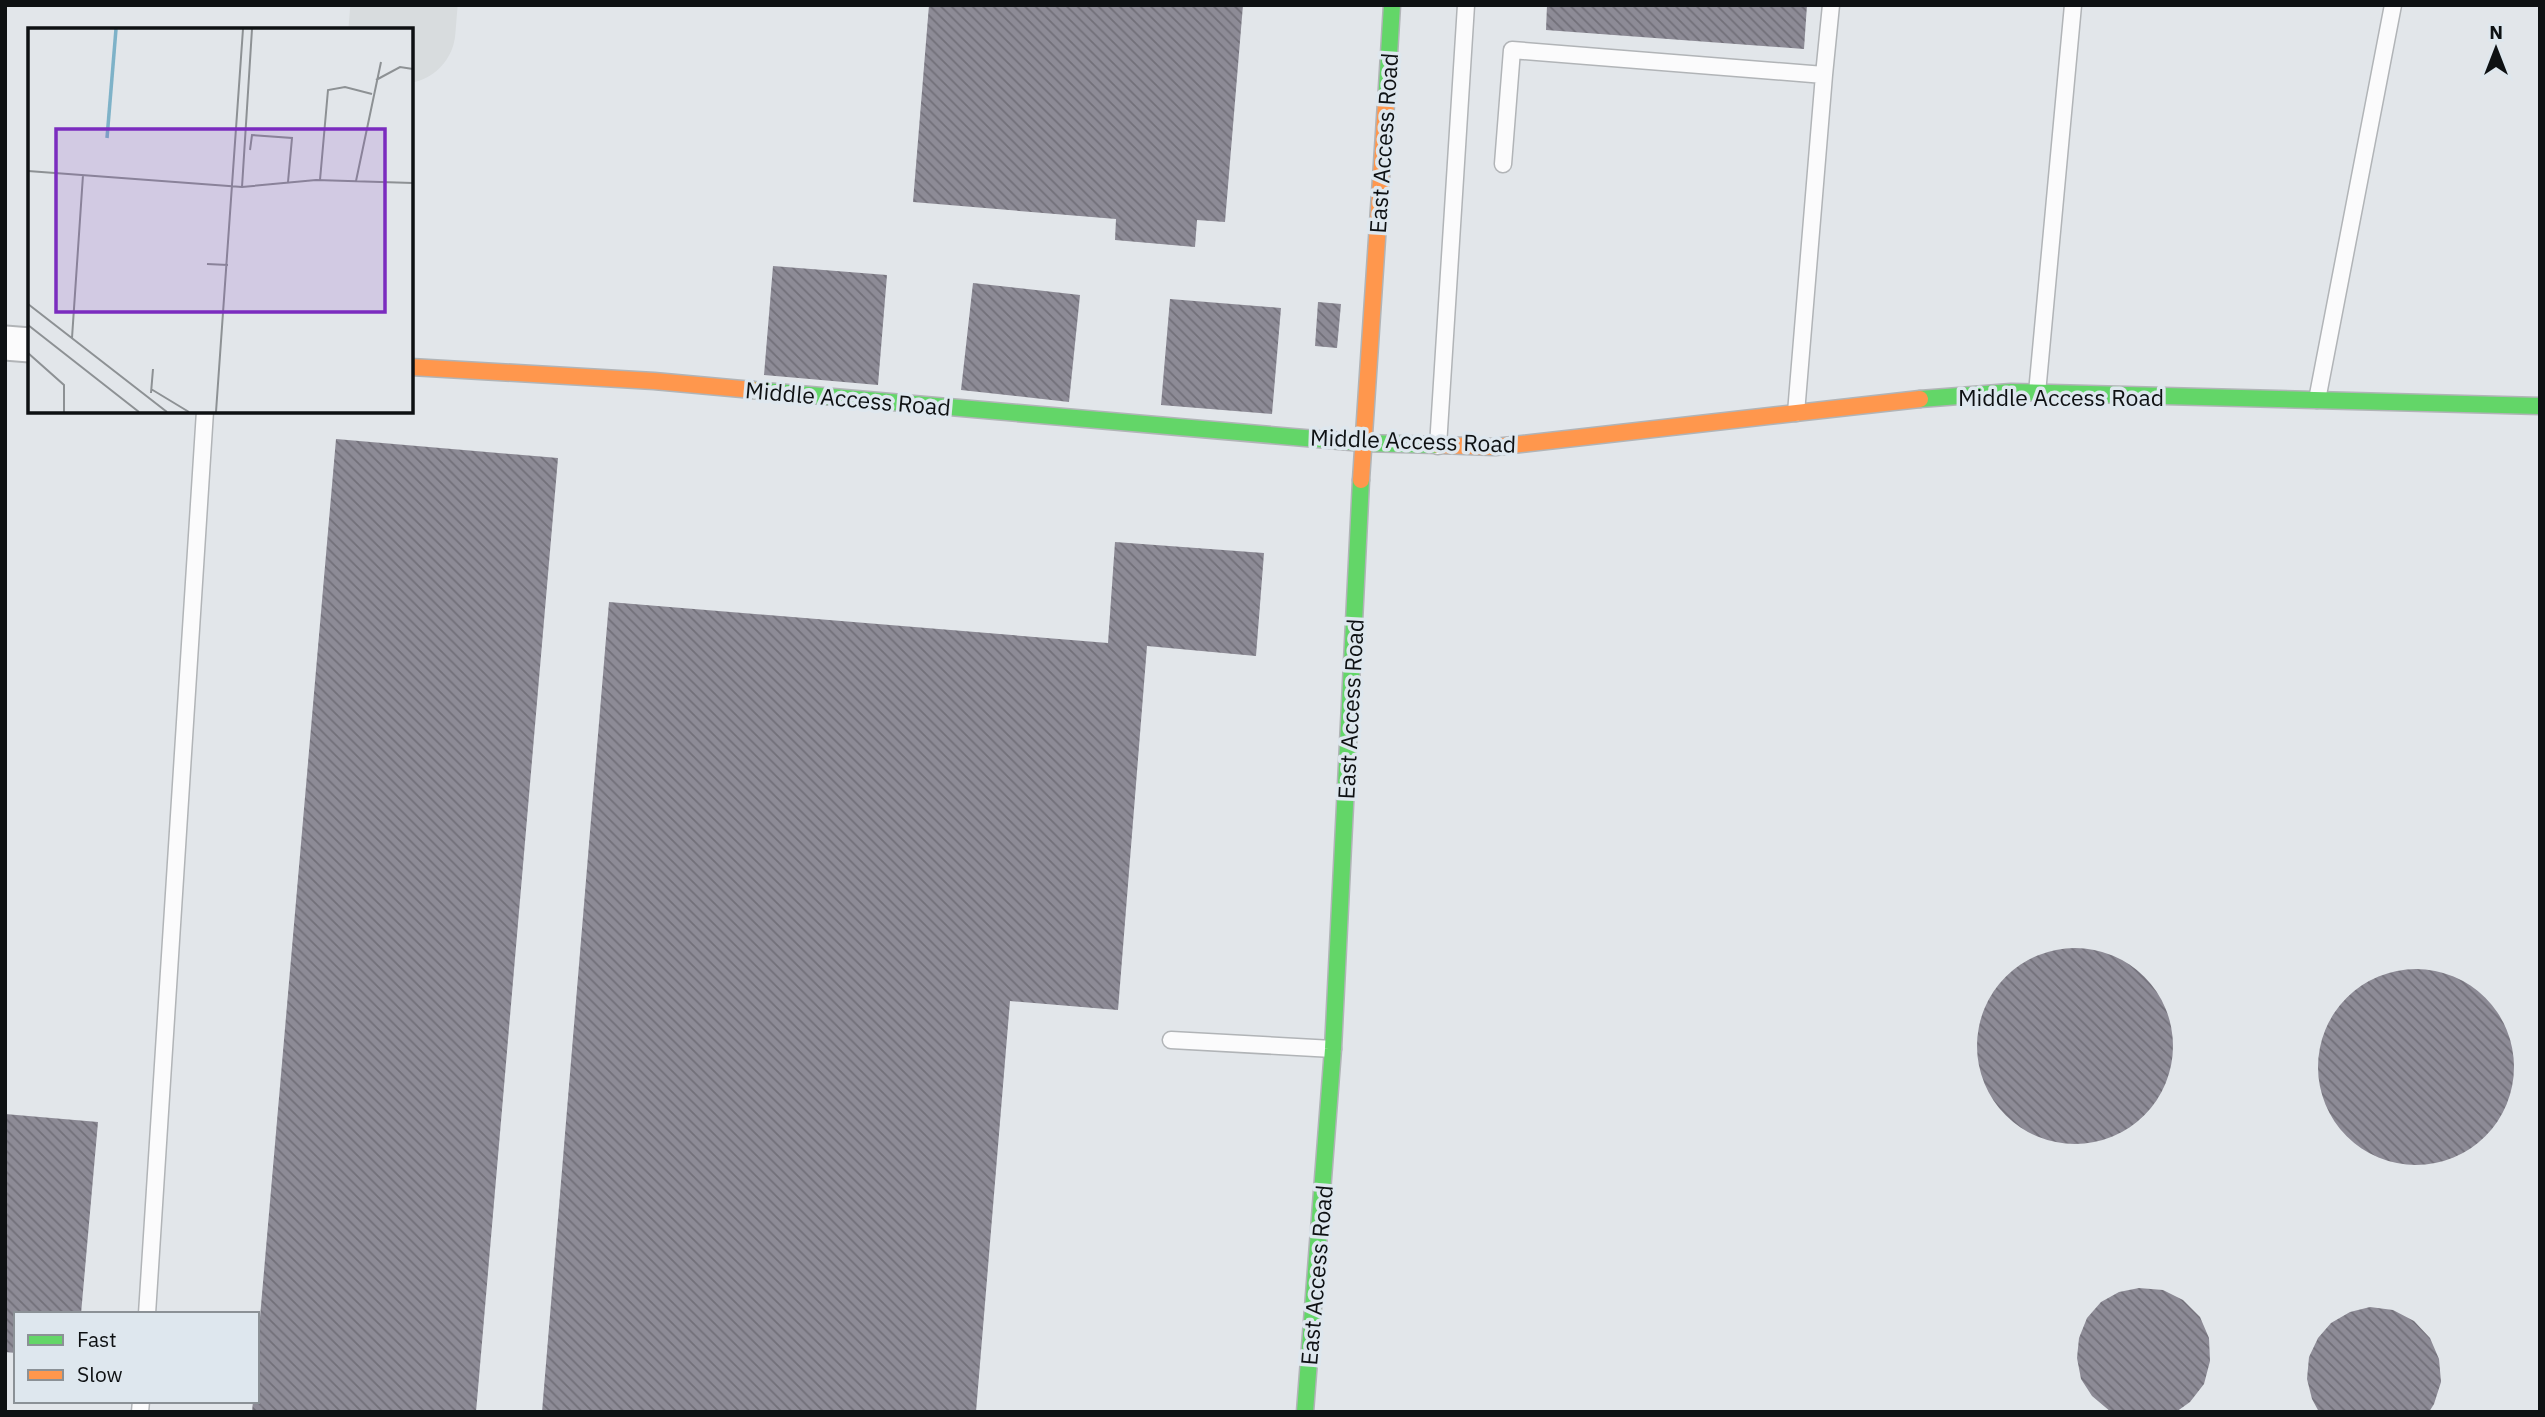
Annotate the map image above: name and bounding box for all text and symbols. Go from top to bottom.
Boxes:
north arrow [2461,14,2531,84]
text: N [2489,20,2503,44]
inset map [28,28,413,413]
street label: East Access Road [1362,52,1404,234]
street label: Middle Access Road [744,374,952,422]
street label: Middle Access Road [1958,382,2164,412]
street label: Middle Access Road [1309,421,1517,459]
street label: East Access Road [1330,618,1370,800]
street label: East Access Road [1293,1184,1339,1366]
legend [14,1312,259,1403]
text: Fast [77,1325,117,1353]
text: Slow [77,1360,123,1388]

